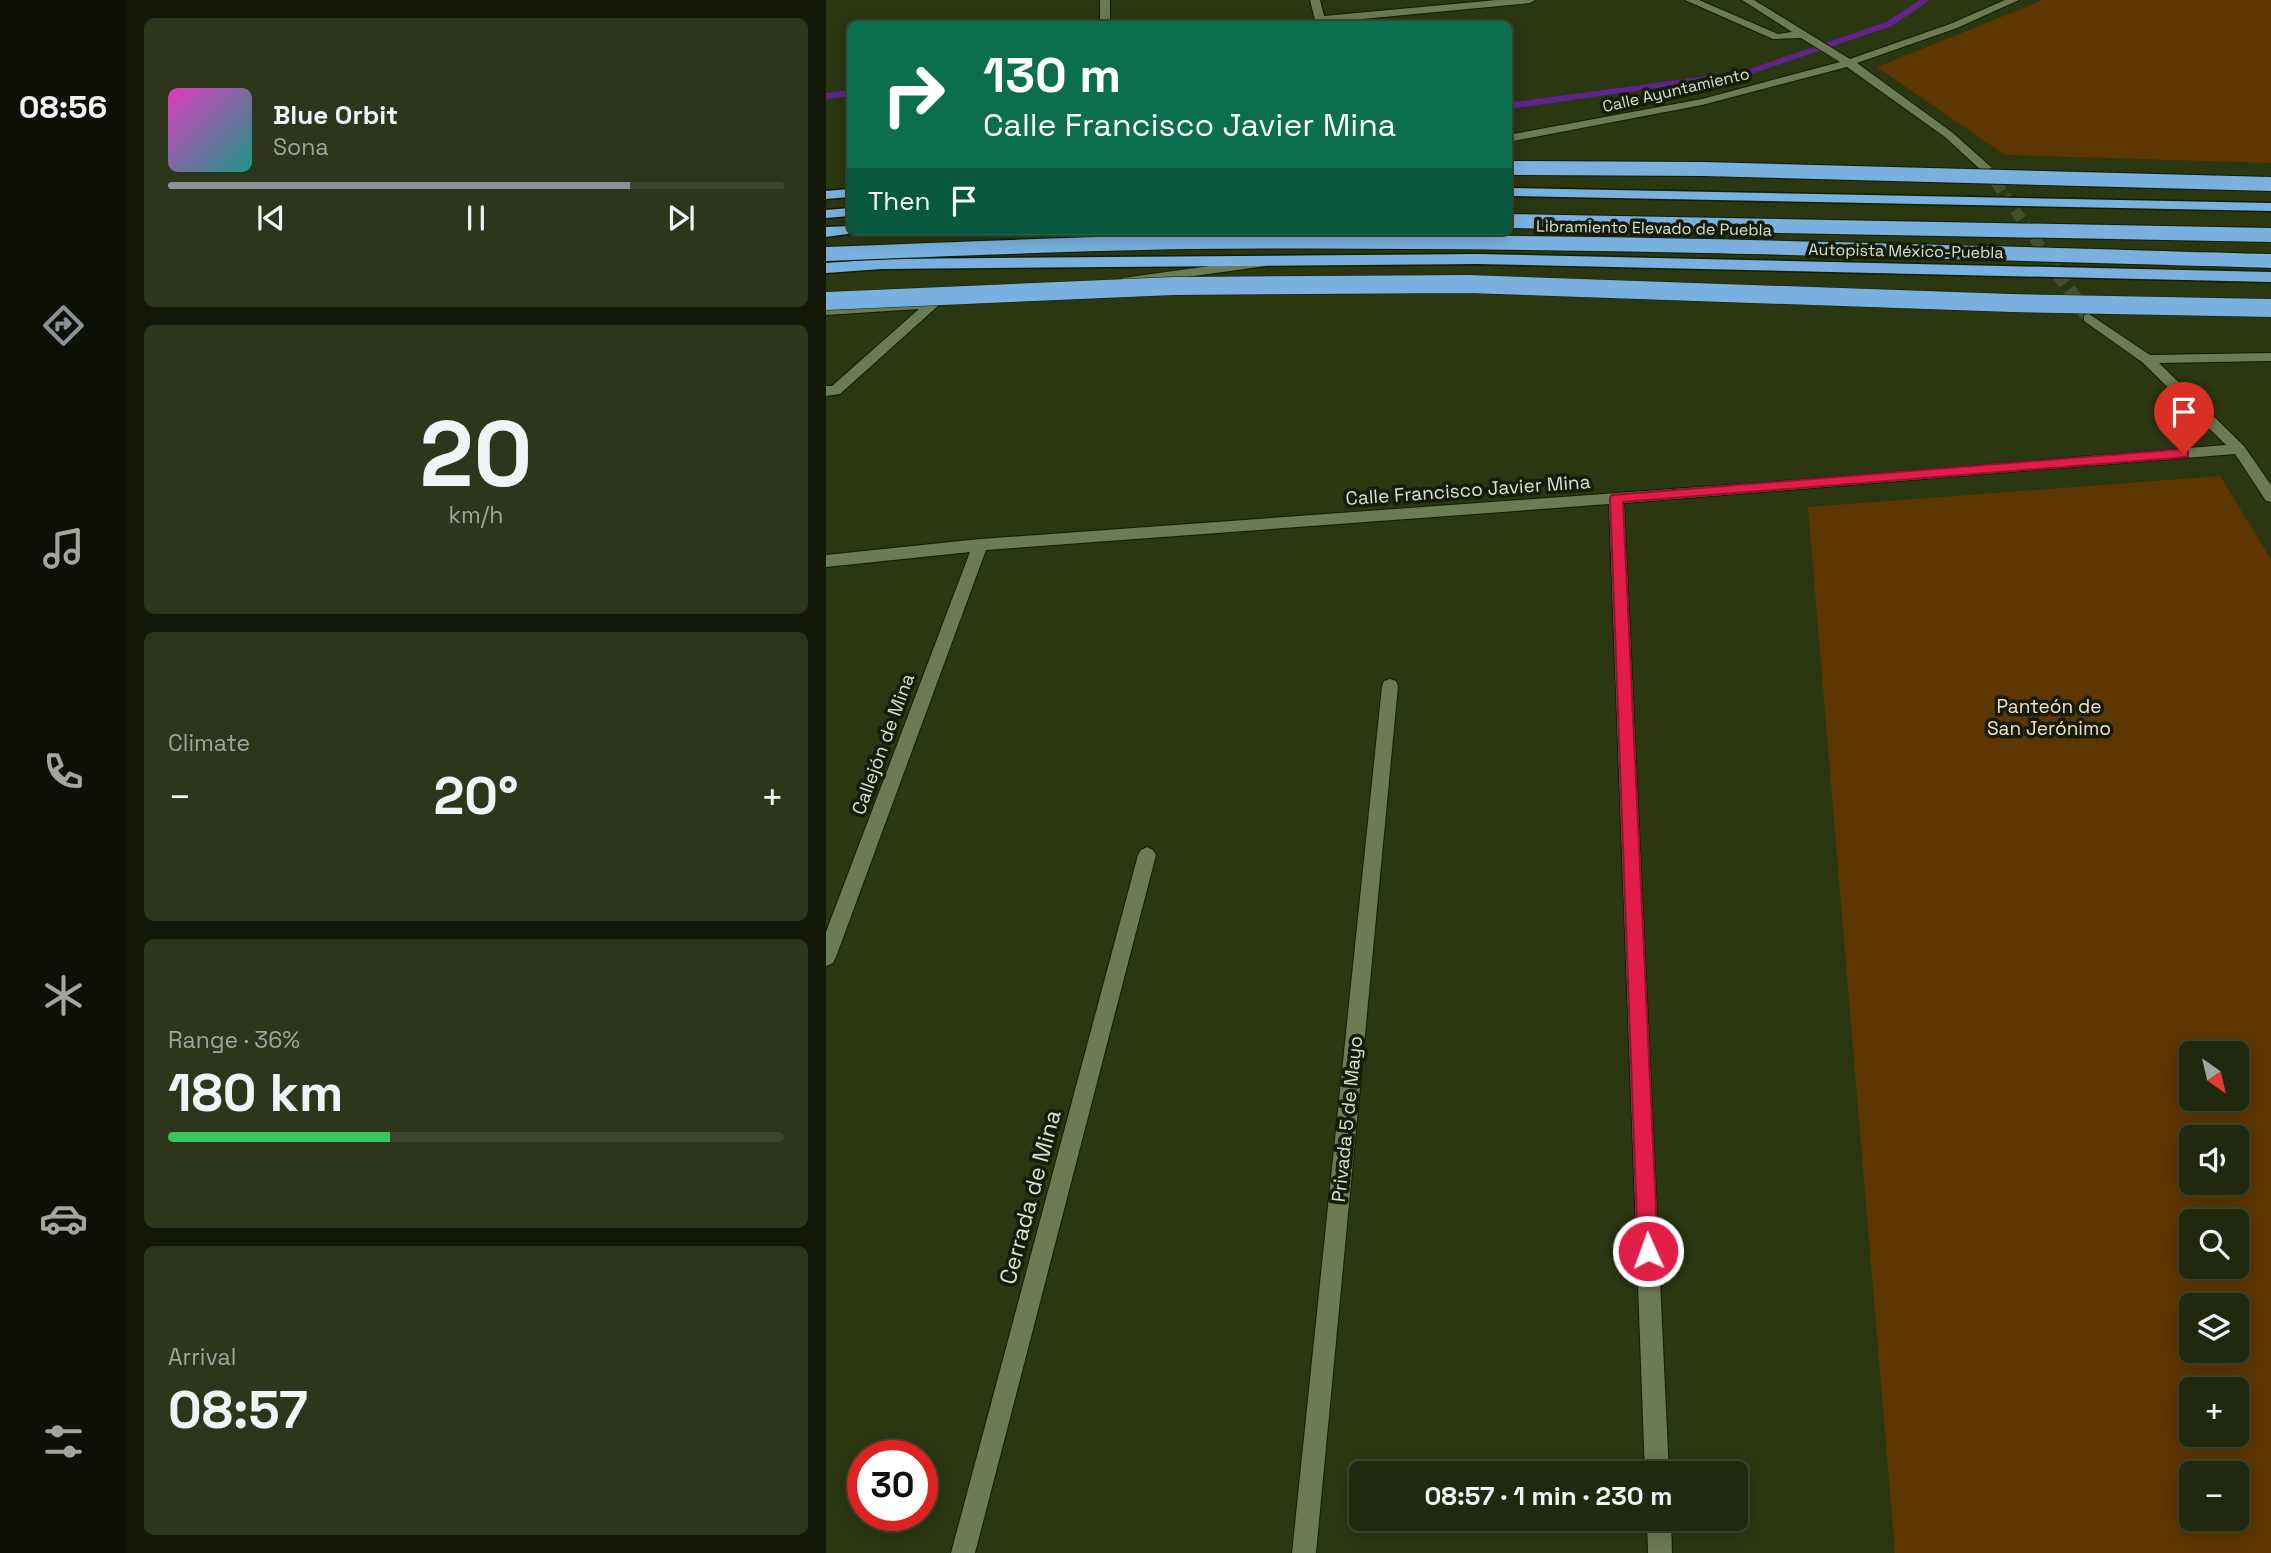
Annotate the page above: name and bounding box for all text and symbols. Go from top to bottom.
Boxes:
text: 130 m [983,44,1121,106]
icon: right [868,49,959,140]
street label: Calle Ayuntamiento [1600,63,1752,117]
text: 08:56 [19,87,107,127]
text: Blue Orbit [273,98,398,132]
text: Calle Francisco Javier Mina [983,105,1396,145]
text: Sona [273,132,329,162]
icon: arrive [945,182,983,220]
text: Then [868,184,931,218]
icon: previous [252,199,290,237]
icon: pause [457,199,495,237]
icon: next [662,199,700,237]
street label: Libramiento Elevado de Puebla [1536,215,1772,241]
street label: Autopista México-Puebla [1808,239,2004,263]
icon: directions [39,301,88,350]
pin [2154,382,2214,454]
icon: arrive [2165,393,2203,431]
text: 20 [419,396,533,513]
street label: Calle Francisco Javier Mina [1345,469,1591,511]
text: km/h [449,500,503,530]
icon: music [39,524,88,573]
street label: Callejón de Mina [846,670,920,818]
park label: Panteón de San Jerónimo [1987,694,2111,741]
text: Climate [168,728,250,758]
icon: phone [39,747,88,796]
text: 20° [433,763,519,829]
text: − [168,773,192,821]
text: + [760,773,784,821]
icon: climate [39,971,88,1020]
text: Range · 36% [168,1025,300,1055]
street label: Privada 5 de Mayo [1326,1035,1368,1203]
north arrow [2179,1041,2249,1111]
map controls [2179,1041,2249,1531]
text: 180 km [168,1060,343,1126]
street label: Cerrada de Mina [992,1106,1068,1288]
button: sound [2179,1125,2249,1195]
icon: car [39,1194,88,1243]
button: search [2179,1209,2249,1279]
position arrow [1611,1214,1685,1288]
button: layers [2179,1293,2249,1363]
text: Arrival [168,1342,236,1372]
text: 08:57 [168,1377,308,1443]
button: + [2179,1377,2249,1447]
icon: filters [39,1417,88,1466]
speed limit sign: 30 [847,1440,938,1531]
button: − [2179,1461,2249,1531]
text: 08:57 · 1 min · 230 m [1424,1479,1673,1513]

